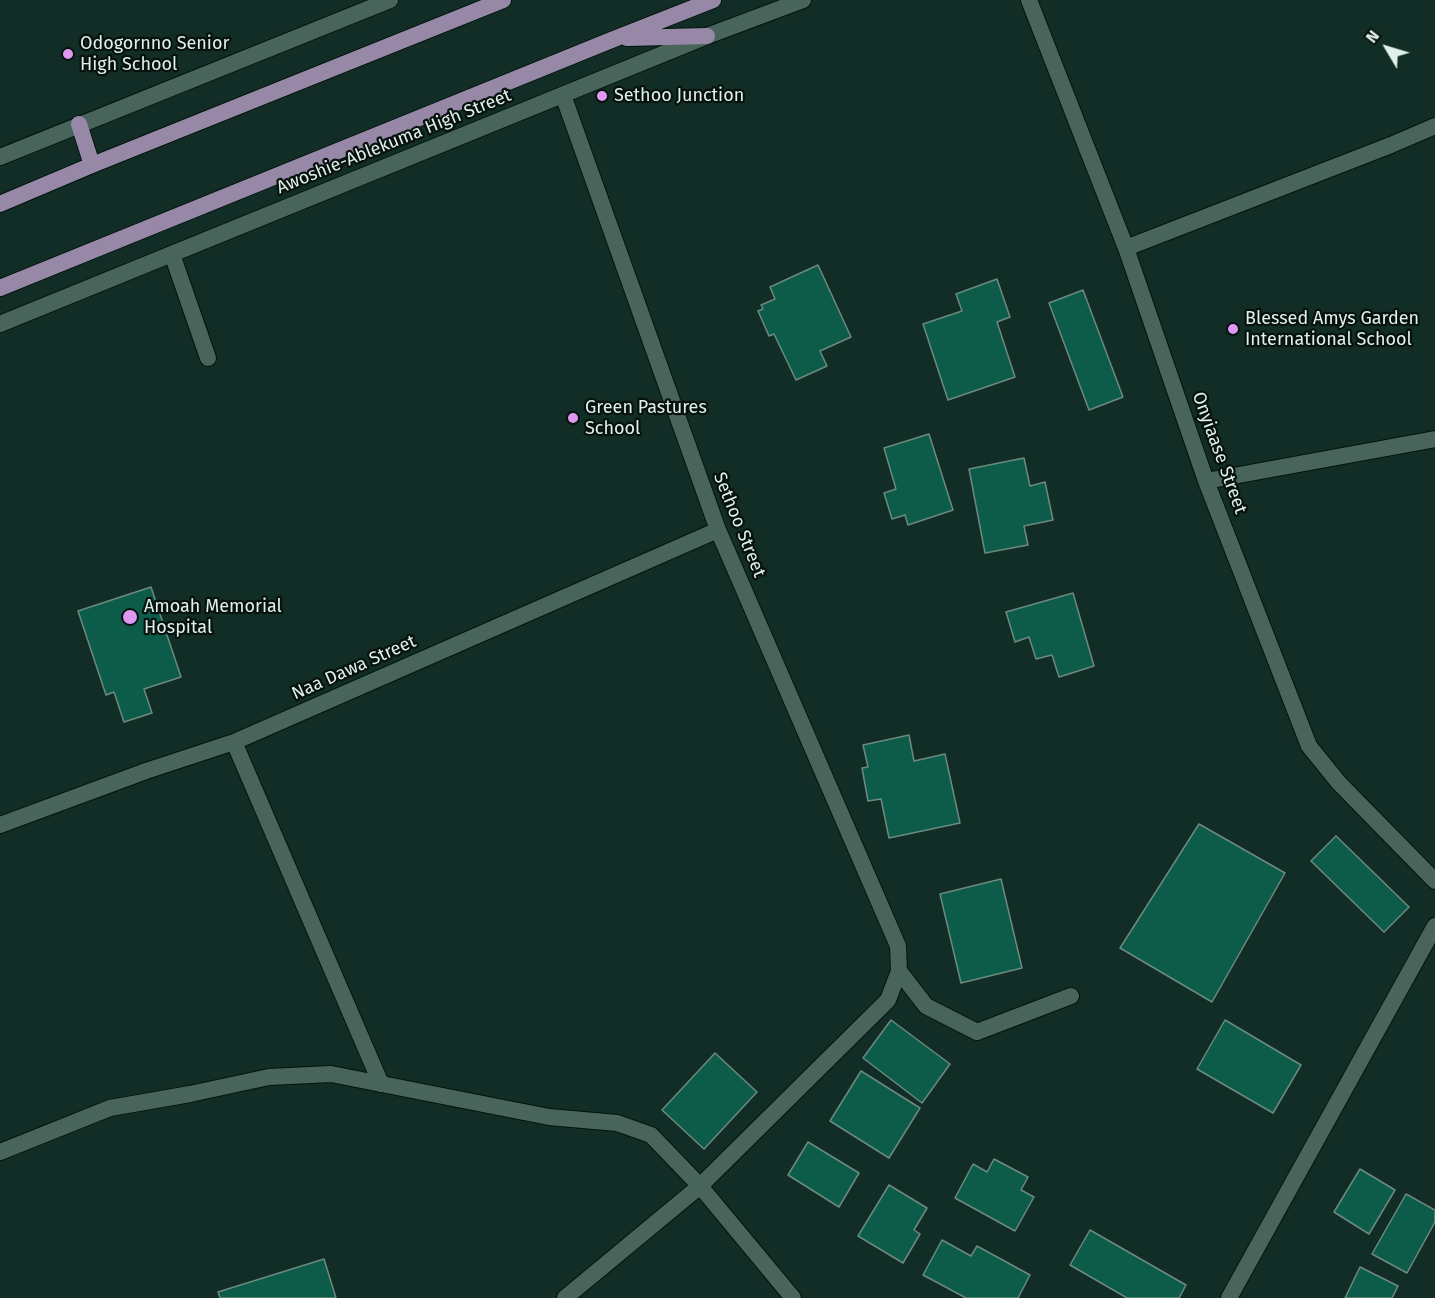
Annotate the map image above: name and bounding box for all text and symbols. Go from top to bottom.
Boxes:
north arrow [1357,18,1417,78]
text: N [1362,27,1383,47]
place label: Odogornno Senior High School [80,33,229,76]
marker: Odogornno Senior High School [61,47,75,61]
street label: Awoshie-Ablekuma High Street [274,85,514,199]
place label: Sethoo Junction [614,85,744,107]
marker: Sethoo Junction [595,89,609,103]
place label: Blessed Amys Garden International School [1245,308,1419,350]
marker: Blessed Amys Garden International School [1226,322,1240,336]
street label: Onyiaase Street [1187,389,1251,517]
place label: Green Pastures School [585,397,707,440]
marker: Green Pastures School [566,411,580,425]
street label: Sethoo Street [708,469,770,581]
place label: Amoah Memorial Hospital [144,596,282,638]
marker: Amoah Memorial Hospital [121,608,139,626]
street label: Naa Dawa Street [289,631,419,705]

